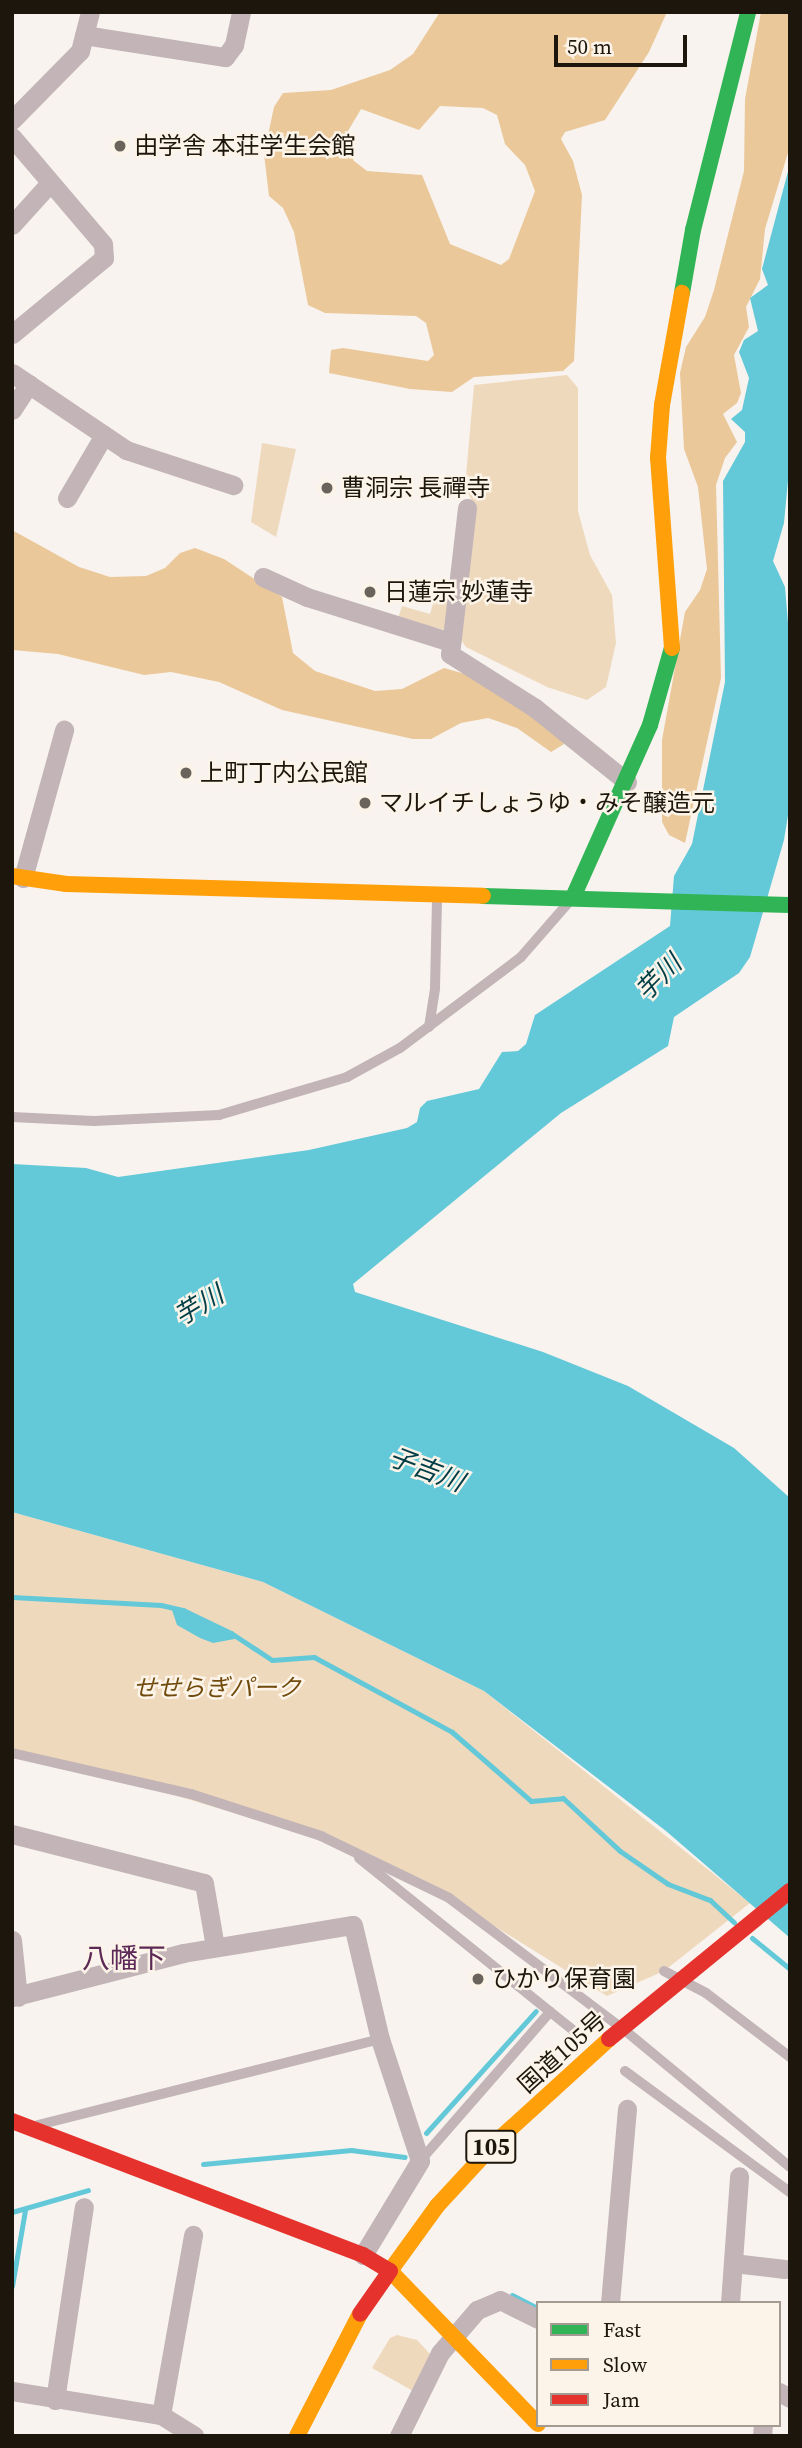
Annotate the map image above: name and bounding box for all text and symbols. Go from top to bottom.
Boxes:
scale bar [557,21,690,65]
text: 50 m [567,32,612,61]
place label: 由学舎 本荘学生会館 [134,132,356,160]
marker: 由学舎 本荘学生会館 [112,138,128,154]
place label: 曹洞宗 長禪寺 [341,474,491,502]
marker: 曹洞宗 長禪寺 [319,480,335,496]
place label: 日蓮宗 妙蓮寺 [384,578,534,606]
marker: 日蓮宗 妙蓮寺 [362,584,378,600]
place label: 上町丁内公民館 [200,759,368,787]
marker: 上町丁内公民館 [178,765,194,781]
place label: マルイチしょうゆ・みそ醸造元 [379,789,715,817]
marker: マルイチしょうゆ・みそ醸造元 [357,795,373,811]
water label: 芋川 [630,949,688,1007]
water label: 芋川 [169,1279,229,1333]
water label: 子吉川 [384,1441,468,1499]
park label: せせらぎパーク [133,1674,301,1702]
district label: 八幡下 [82,1941,166,1975]
place label: ひかり保育園 [492,1965,636,1993]
marker: ひかり保育園 [470,1971,486,1987]
street label: 国道105号 [512,2005,612,2099]
road number: 105 [465,2128,517,2166]
legend [536,2301,781,2427]
text: Fast [603,2315,641,2344]
text: Slow [603,2350,647,2379]
text: Jam [603,2385,640,2414]

